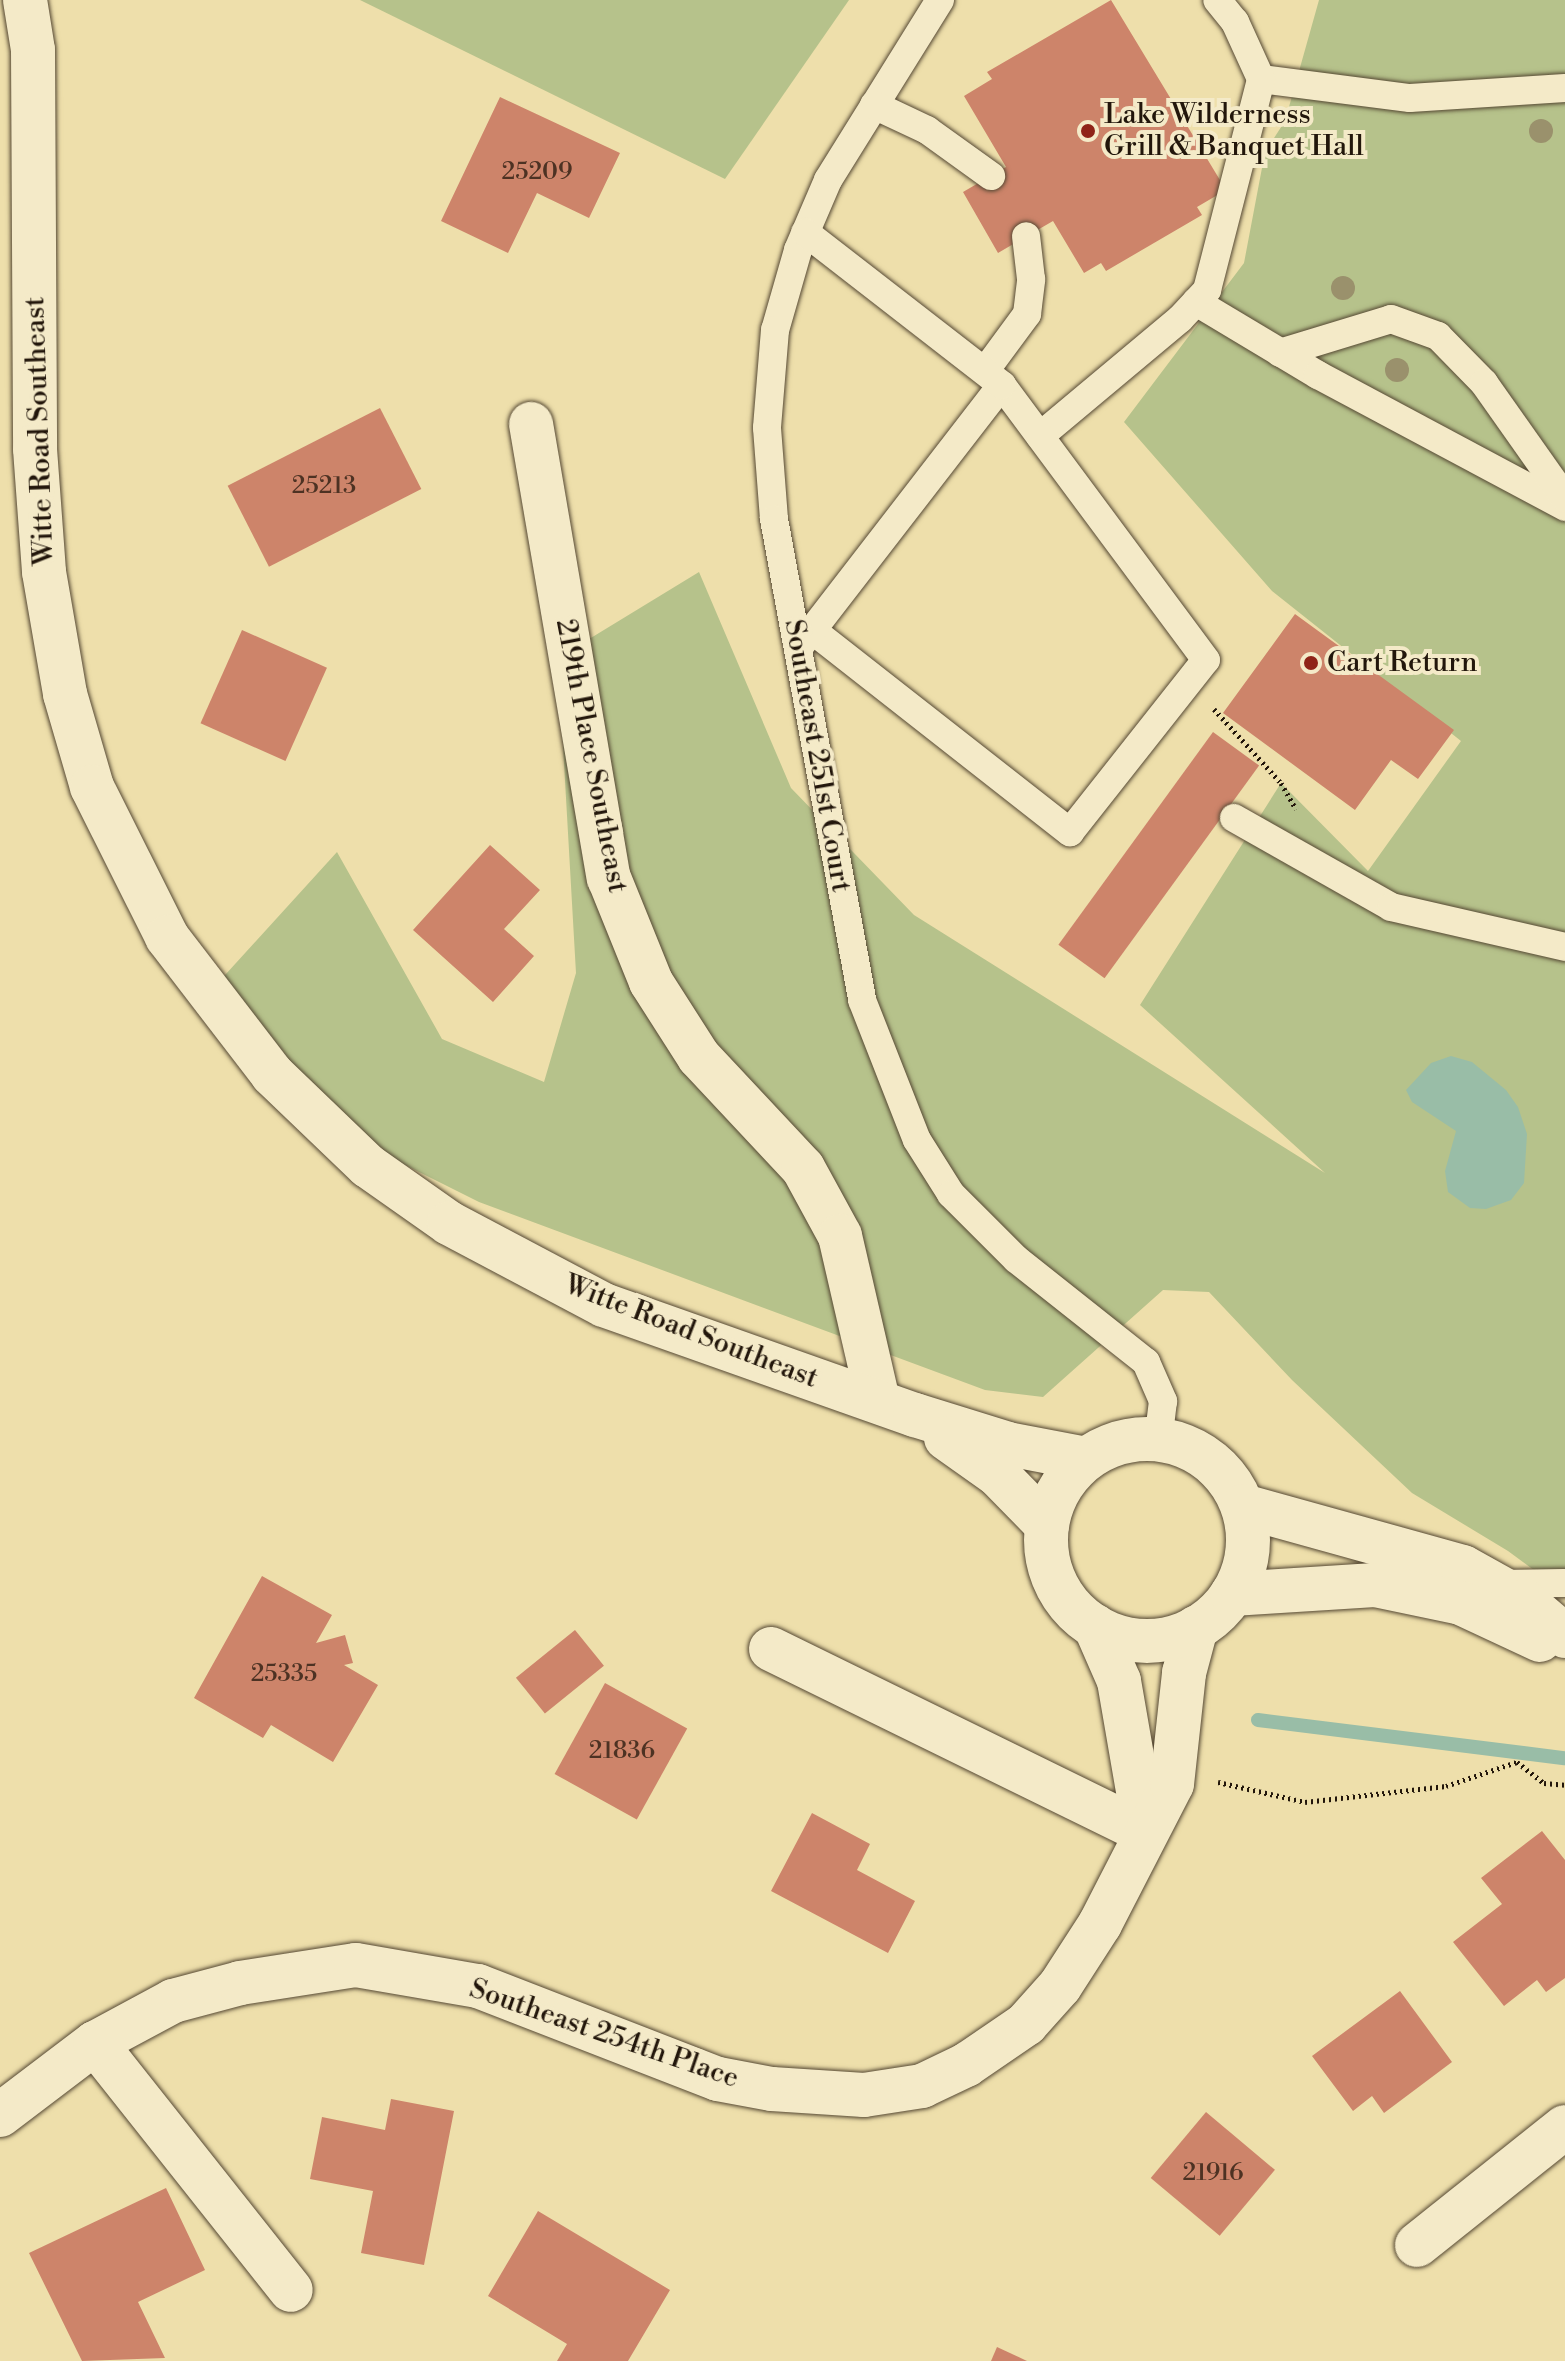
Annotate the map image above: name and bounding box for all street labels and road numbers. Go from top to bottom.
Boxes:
street label: Witte Road Southeast [19,296,61,566]
street label: 219th Place Southeast [548,616,634,896]
street label: Southeast 251st Court [776,617,858,895]
street label: Witte Road Southeast [559,1268,823,1396]
street label: Southeast 254th Place [465,1972,743,2096]

